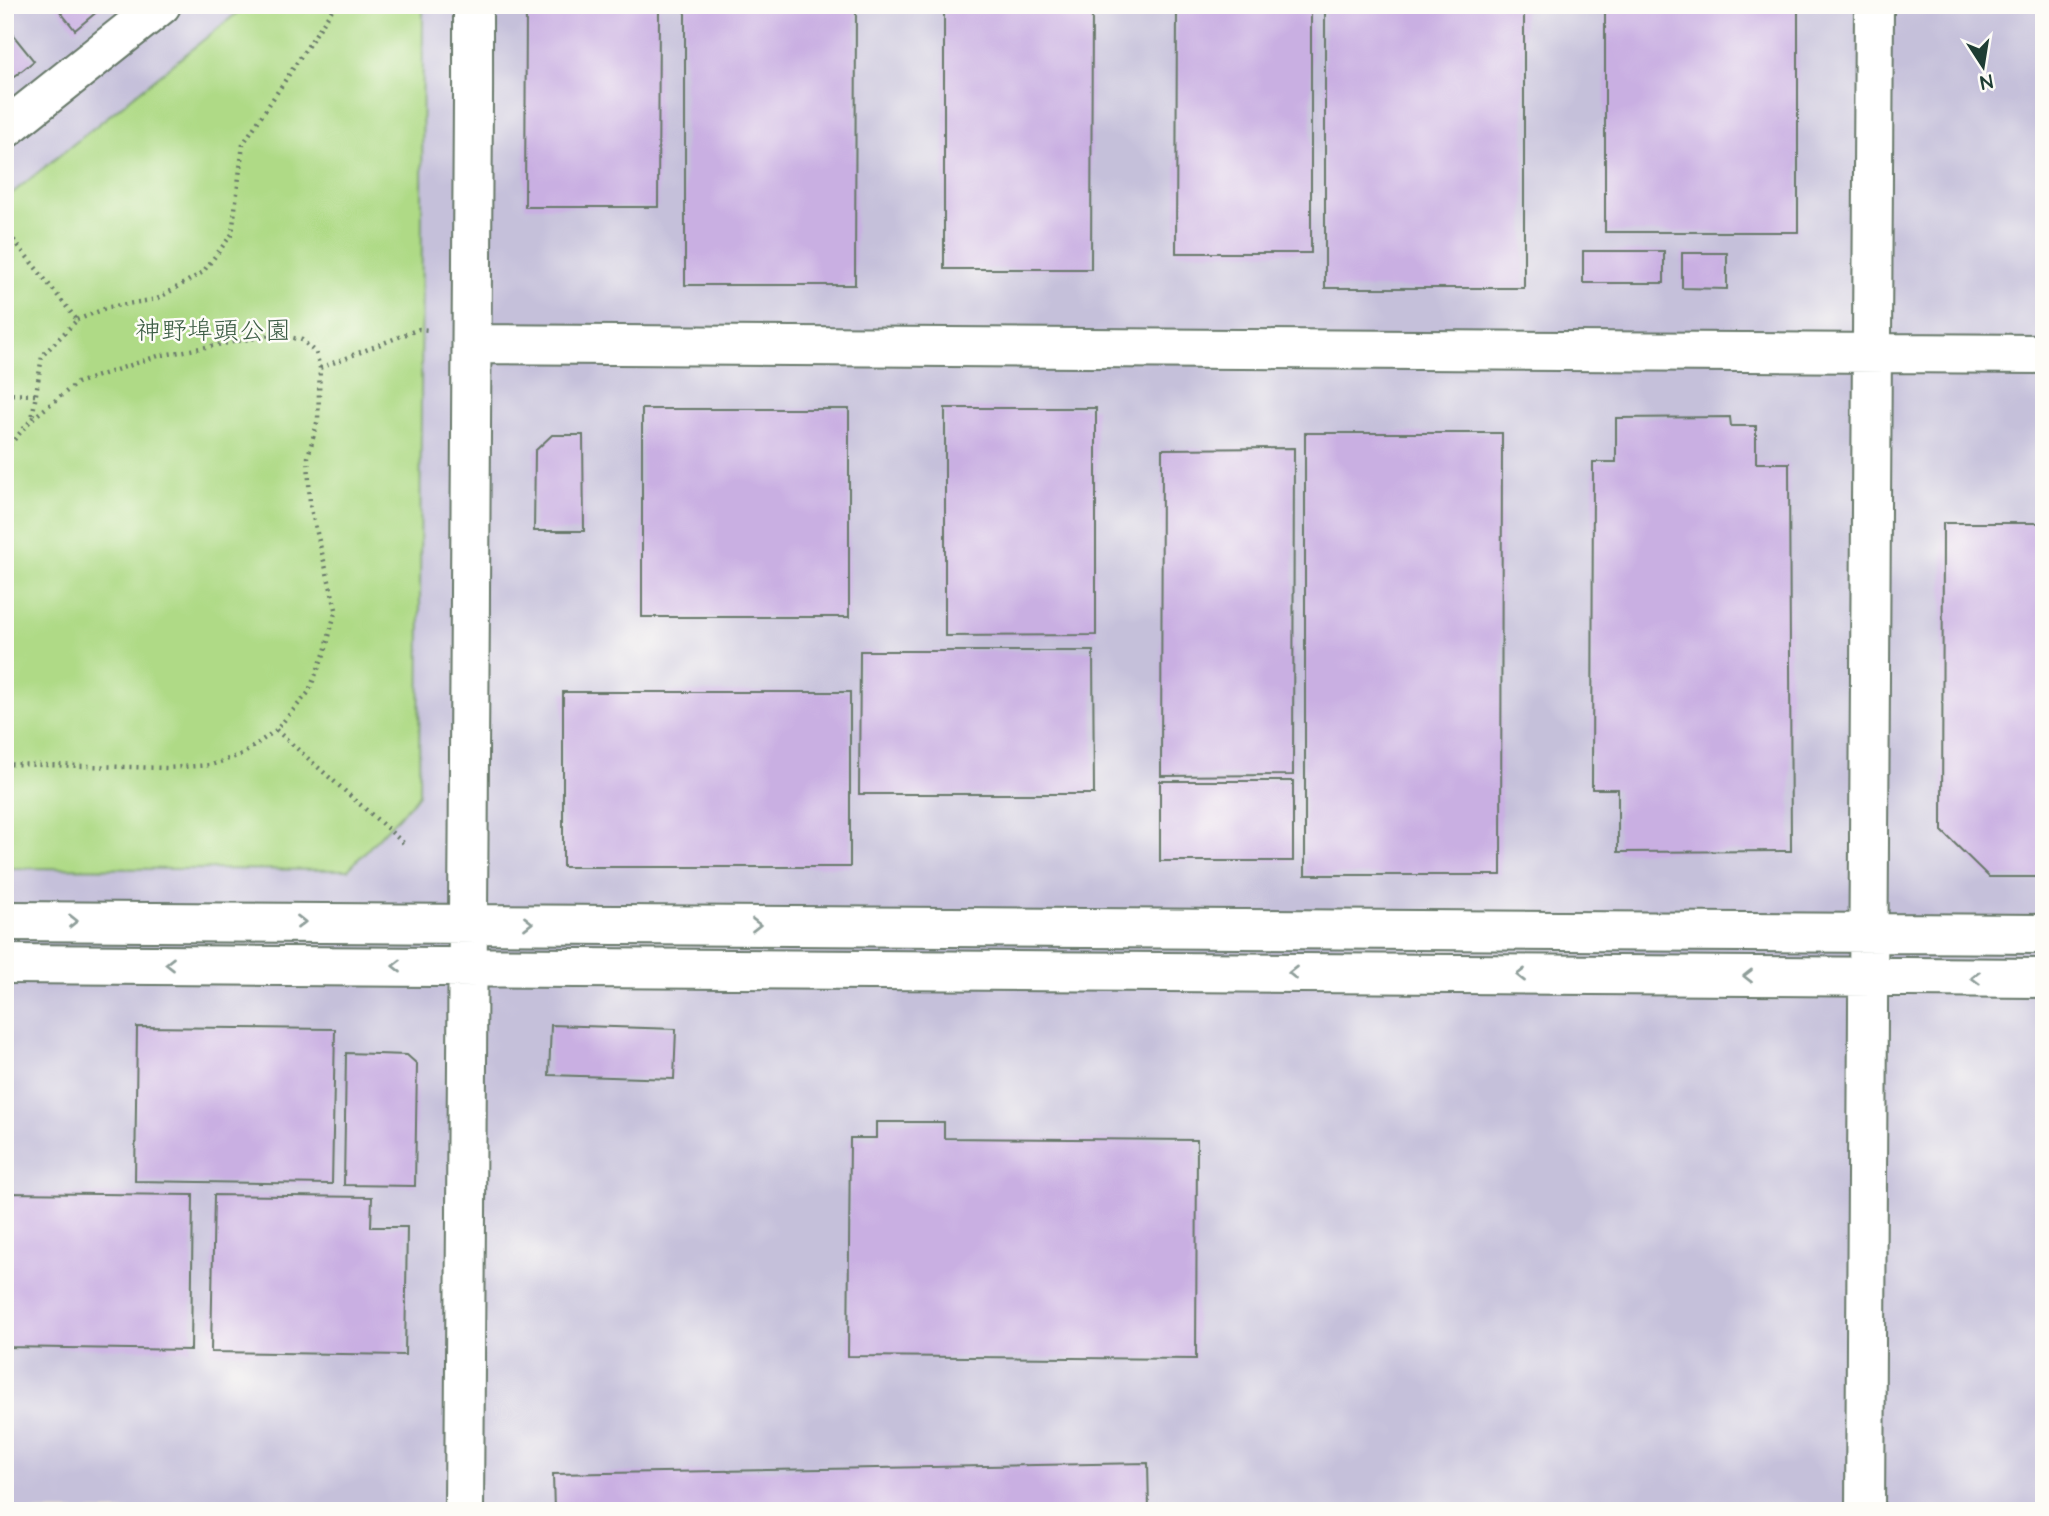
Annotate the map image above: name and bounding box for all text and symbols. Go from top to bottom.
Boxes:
north arrow [1948,32,2018,102]
text: N [1978,67,1995,96]
park label: 神野埠頭公園 [135,313,291,349]
one-way arrow [69,913,79,929]
one-way arrow [296,914,307,930]
one-way arrow [524,915,534,931]
one-way arrow [751,917,762,933]
one-way arrow [164,957,175,972]
one-way arrow [392,958,402,974]
one-way arrow [1287,965,1298,981]
one-way arrow [1515,967,1526,982]
one-way arrow [1742,969,1753,984]
one-way arrow [1970,970,1980,986]

